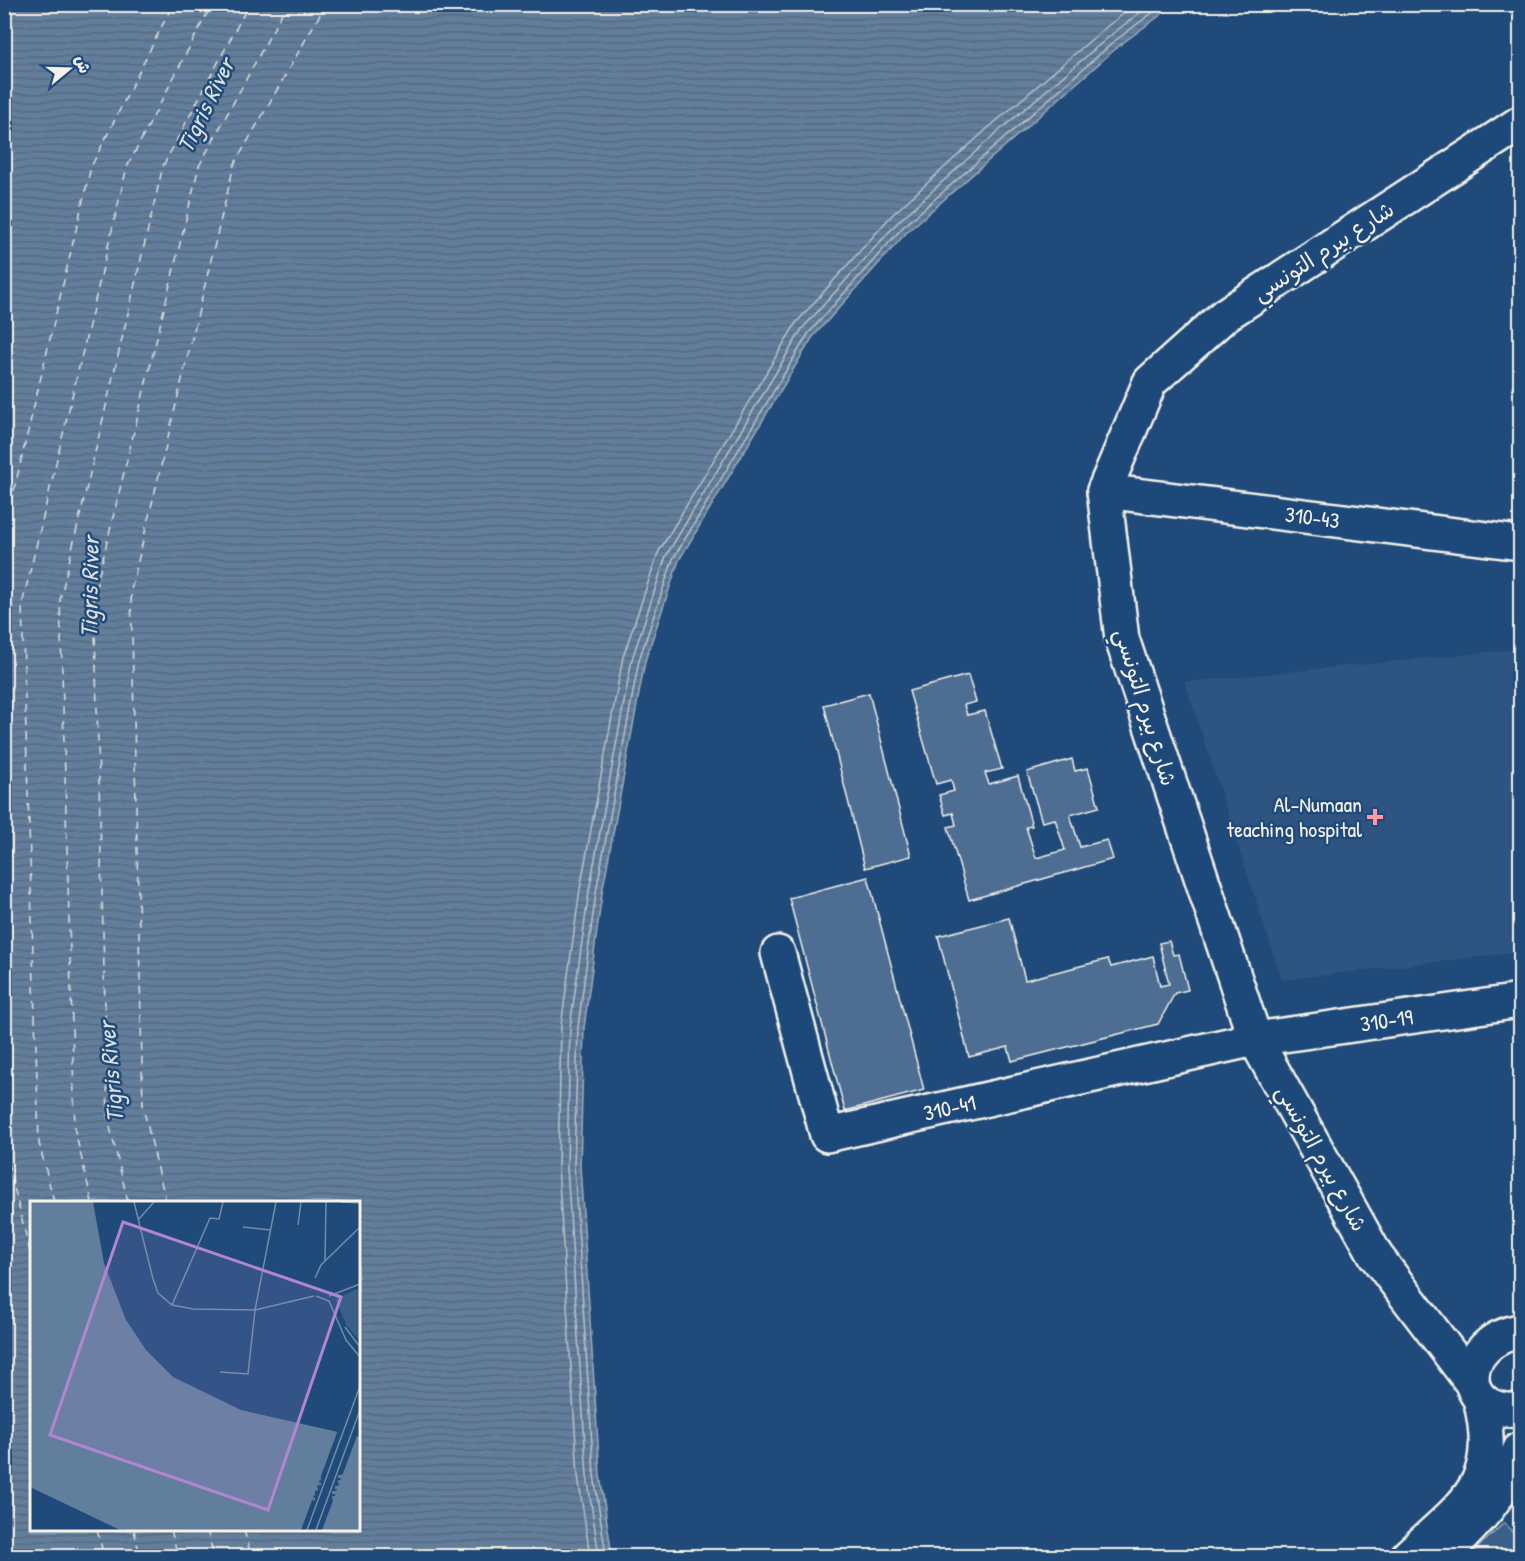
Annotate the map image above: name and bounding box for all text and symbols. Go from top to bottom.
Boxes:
north arrow [39,39,99,99]
water label: Tigris River [168,50,244,158]
text: ش [70,52,96,76]
street label: شارع بيرم التونسي [1246,194,1402,312]
street label: 310-43 [1283,499,1342,535]
water label: Tigris River [72,533,107,638]
street label: شارع بيرم التونسي [1103,625,1184,791]
place label: Al-Numaan teaching hospital [1227,789,1362,844]
marker: Al-Numaan teaching hospital [1366,808,1384,826]
street label: 310-19 [1358,1002,1415,1039]
water label: Tigris River [89,1017,131,1124]
street label: شارع بيرم التونسي [1265,1079,1375,1239]
street label: 310-41 [920,1087,979,1128]
inset map [30,1201,360,1531]

